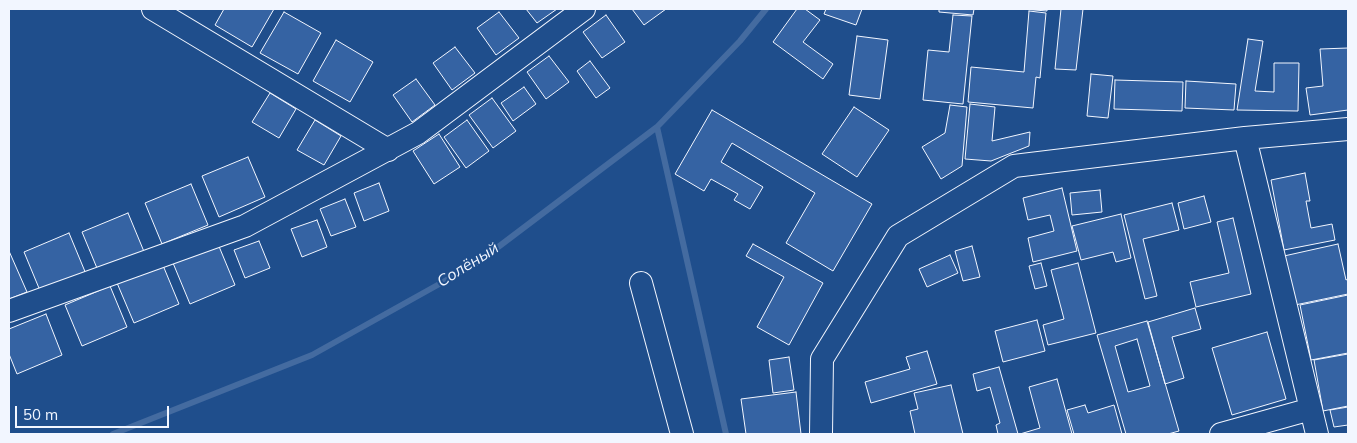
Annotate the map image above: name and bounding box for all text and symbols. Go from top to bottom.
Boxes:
water label: Солёный [434,239,502,291]
scale bar [18,396,171,428]
text: 50 m [23,405,58,424]

